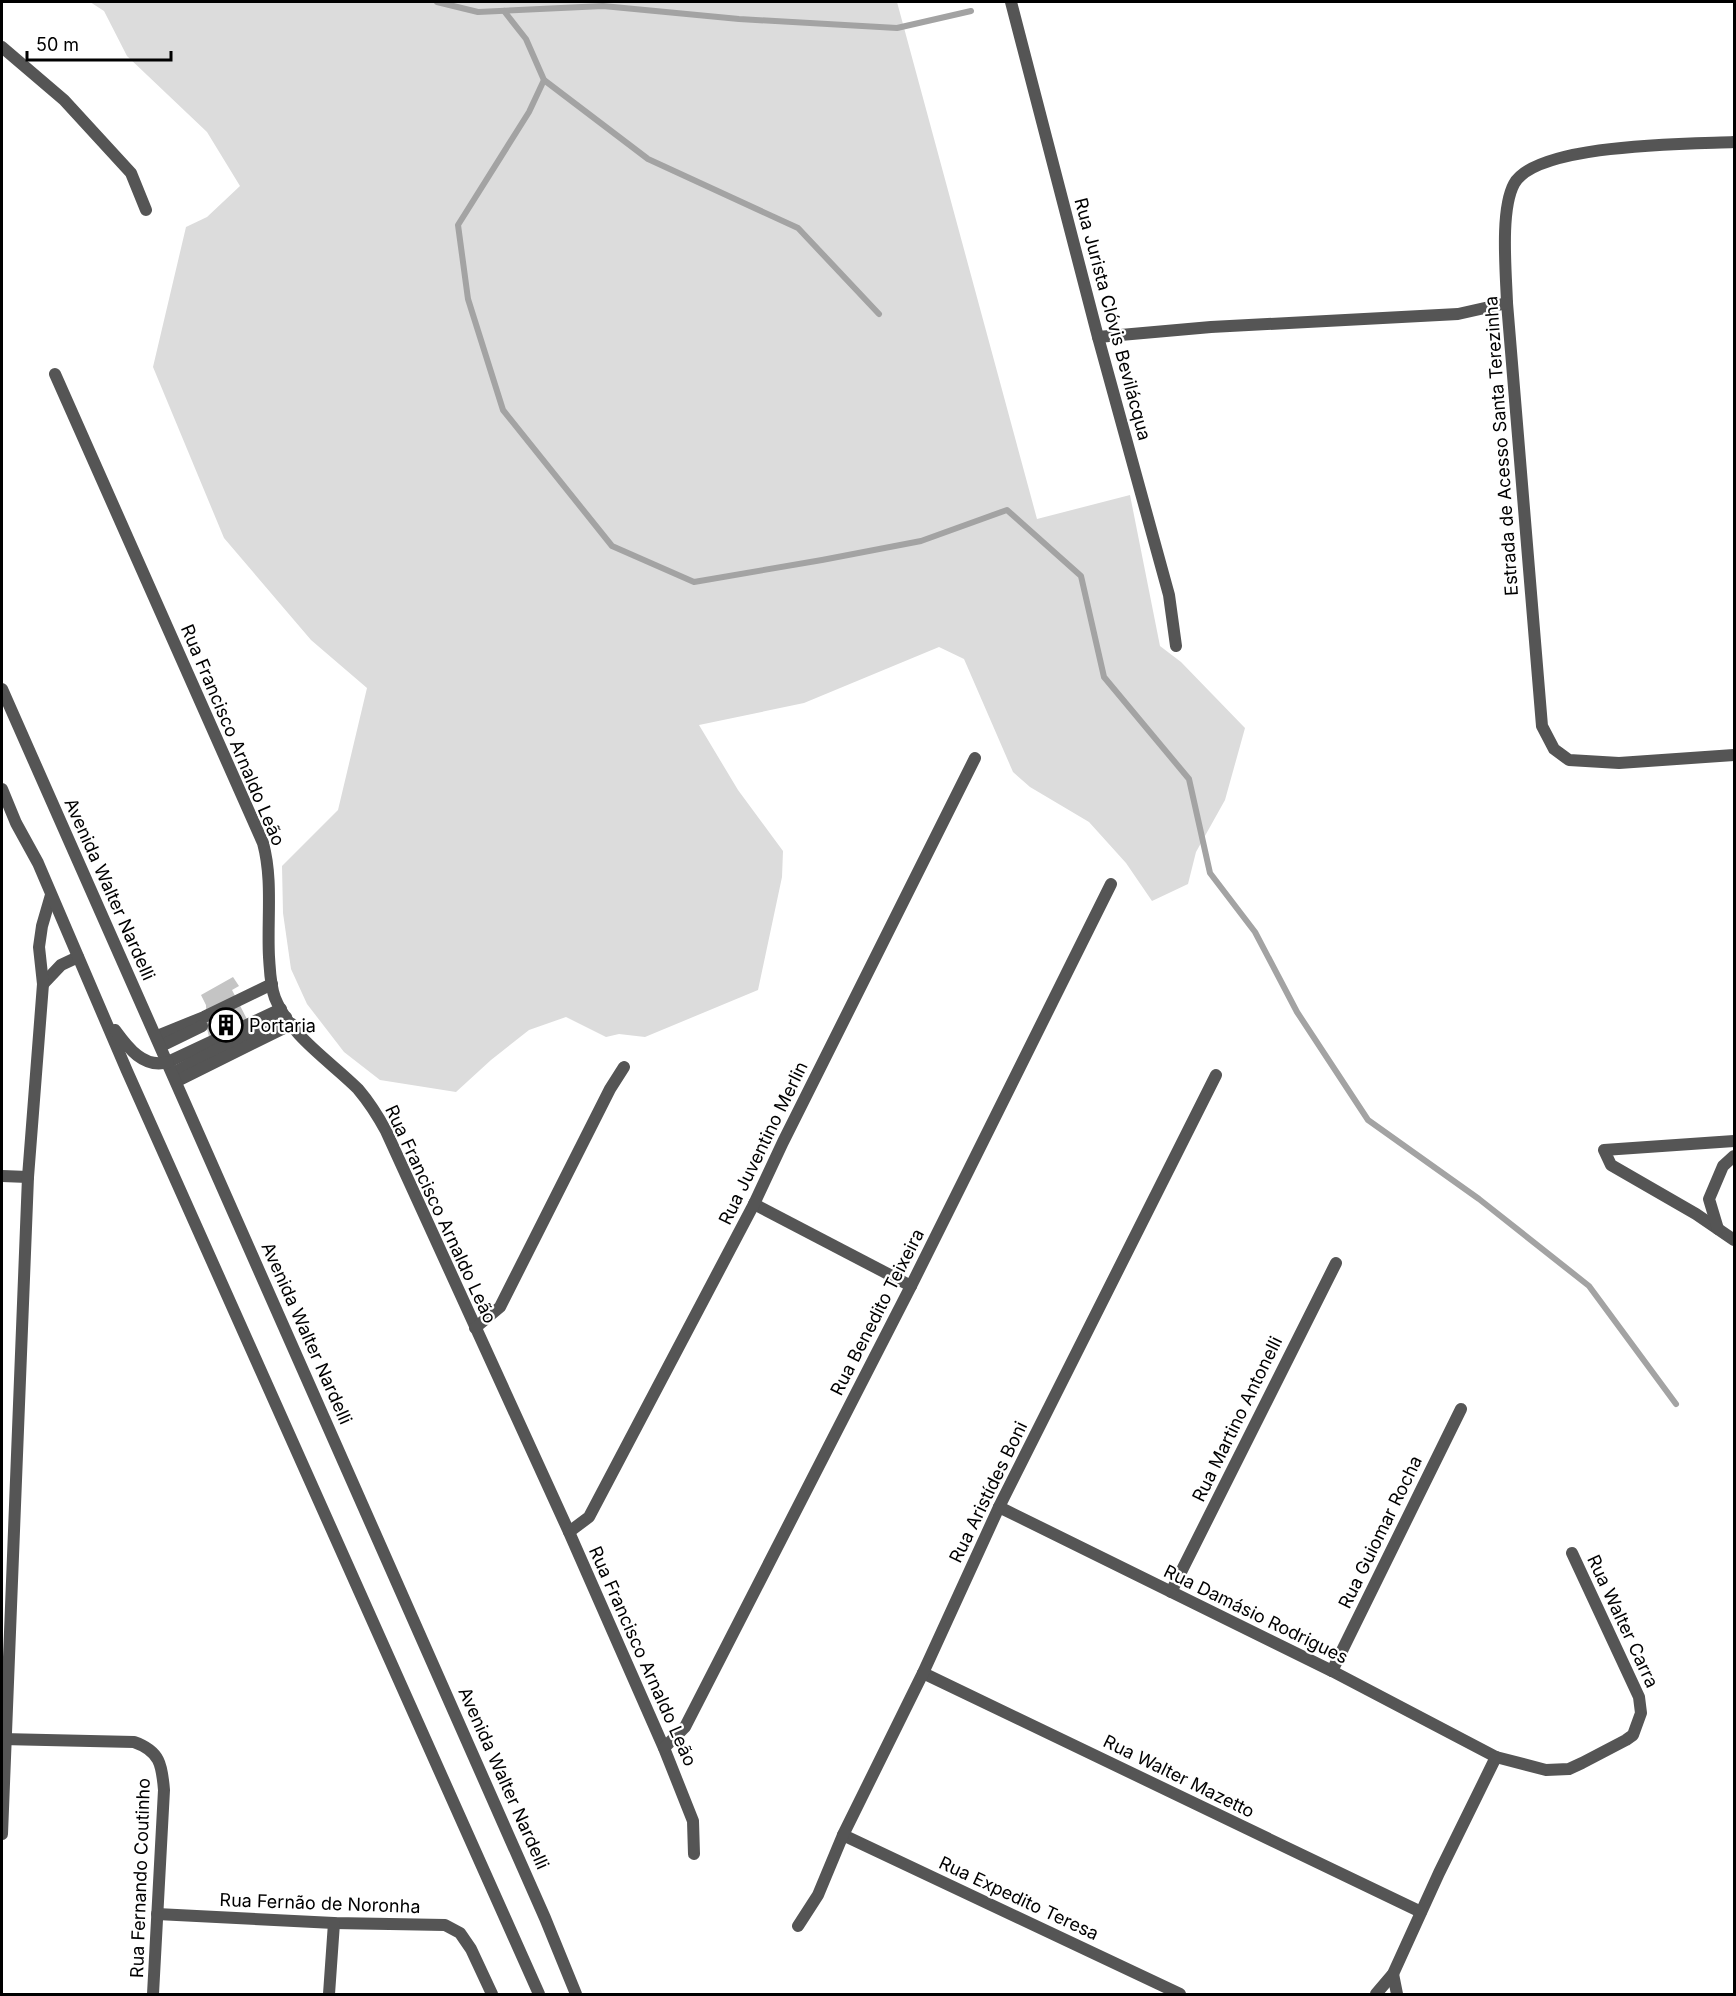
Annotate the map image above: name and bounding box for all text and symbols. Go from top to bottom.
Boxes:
scale bar [27,24,171,62]
text: 50 m [36,34,79,55]
street label: Rua Jurista Clóvis Bevilácqua [1070,195,1156,443]
street label: Estrada de Acesso Santa Terezinha [1480,295,1522,597]
street label: Rua Francisco Arnaldo Leão [177,621,289,849]
street label: Avenida Walter Nardelli [60,795,160,983]
building icon: Portaria [208,1007,244,1043]
place label: Portaria [249,1015,316,1036]
street label: Rua Juventino Merlin [714,1058,812,1228]
street label: Rua Francisco Arnaldo Leão [381,1101,501,1327]
street label: Rua Benedito Teixeira [826,1225,928,1399]
street label: Avenida Walter Nardelli [257,1239,357,1427]
street label: Rua Martino Antonelli [1188,1333,1286,1505]
street label: Rua Aristídes Boni [945,1418,1031,1566]
street label: Rua Guiomar Rocha [1334,1452,1426,1612]
street label: Rua Francisco Arnaldo Leão [585,1543,701,1769]
street label: Rua Walter Carra [1583,1551,1663,1691]
street label: Rua Damásio Rodrigues [1160,1560,1352,1668]
street label: Avenida Walter Nardelli [454,1684,554,1872]
street label: Rua Walter Mazetto [1100,1730,1258,1822]
street label: Rua Fernando Coutinho [126,1778,154,1978]
street label: Rua Expedito Teresa [936,1852,1102,1944]
street label: Rua Fernão de Noronha [219,1889,421,1917]

